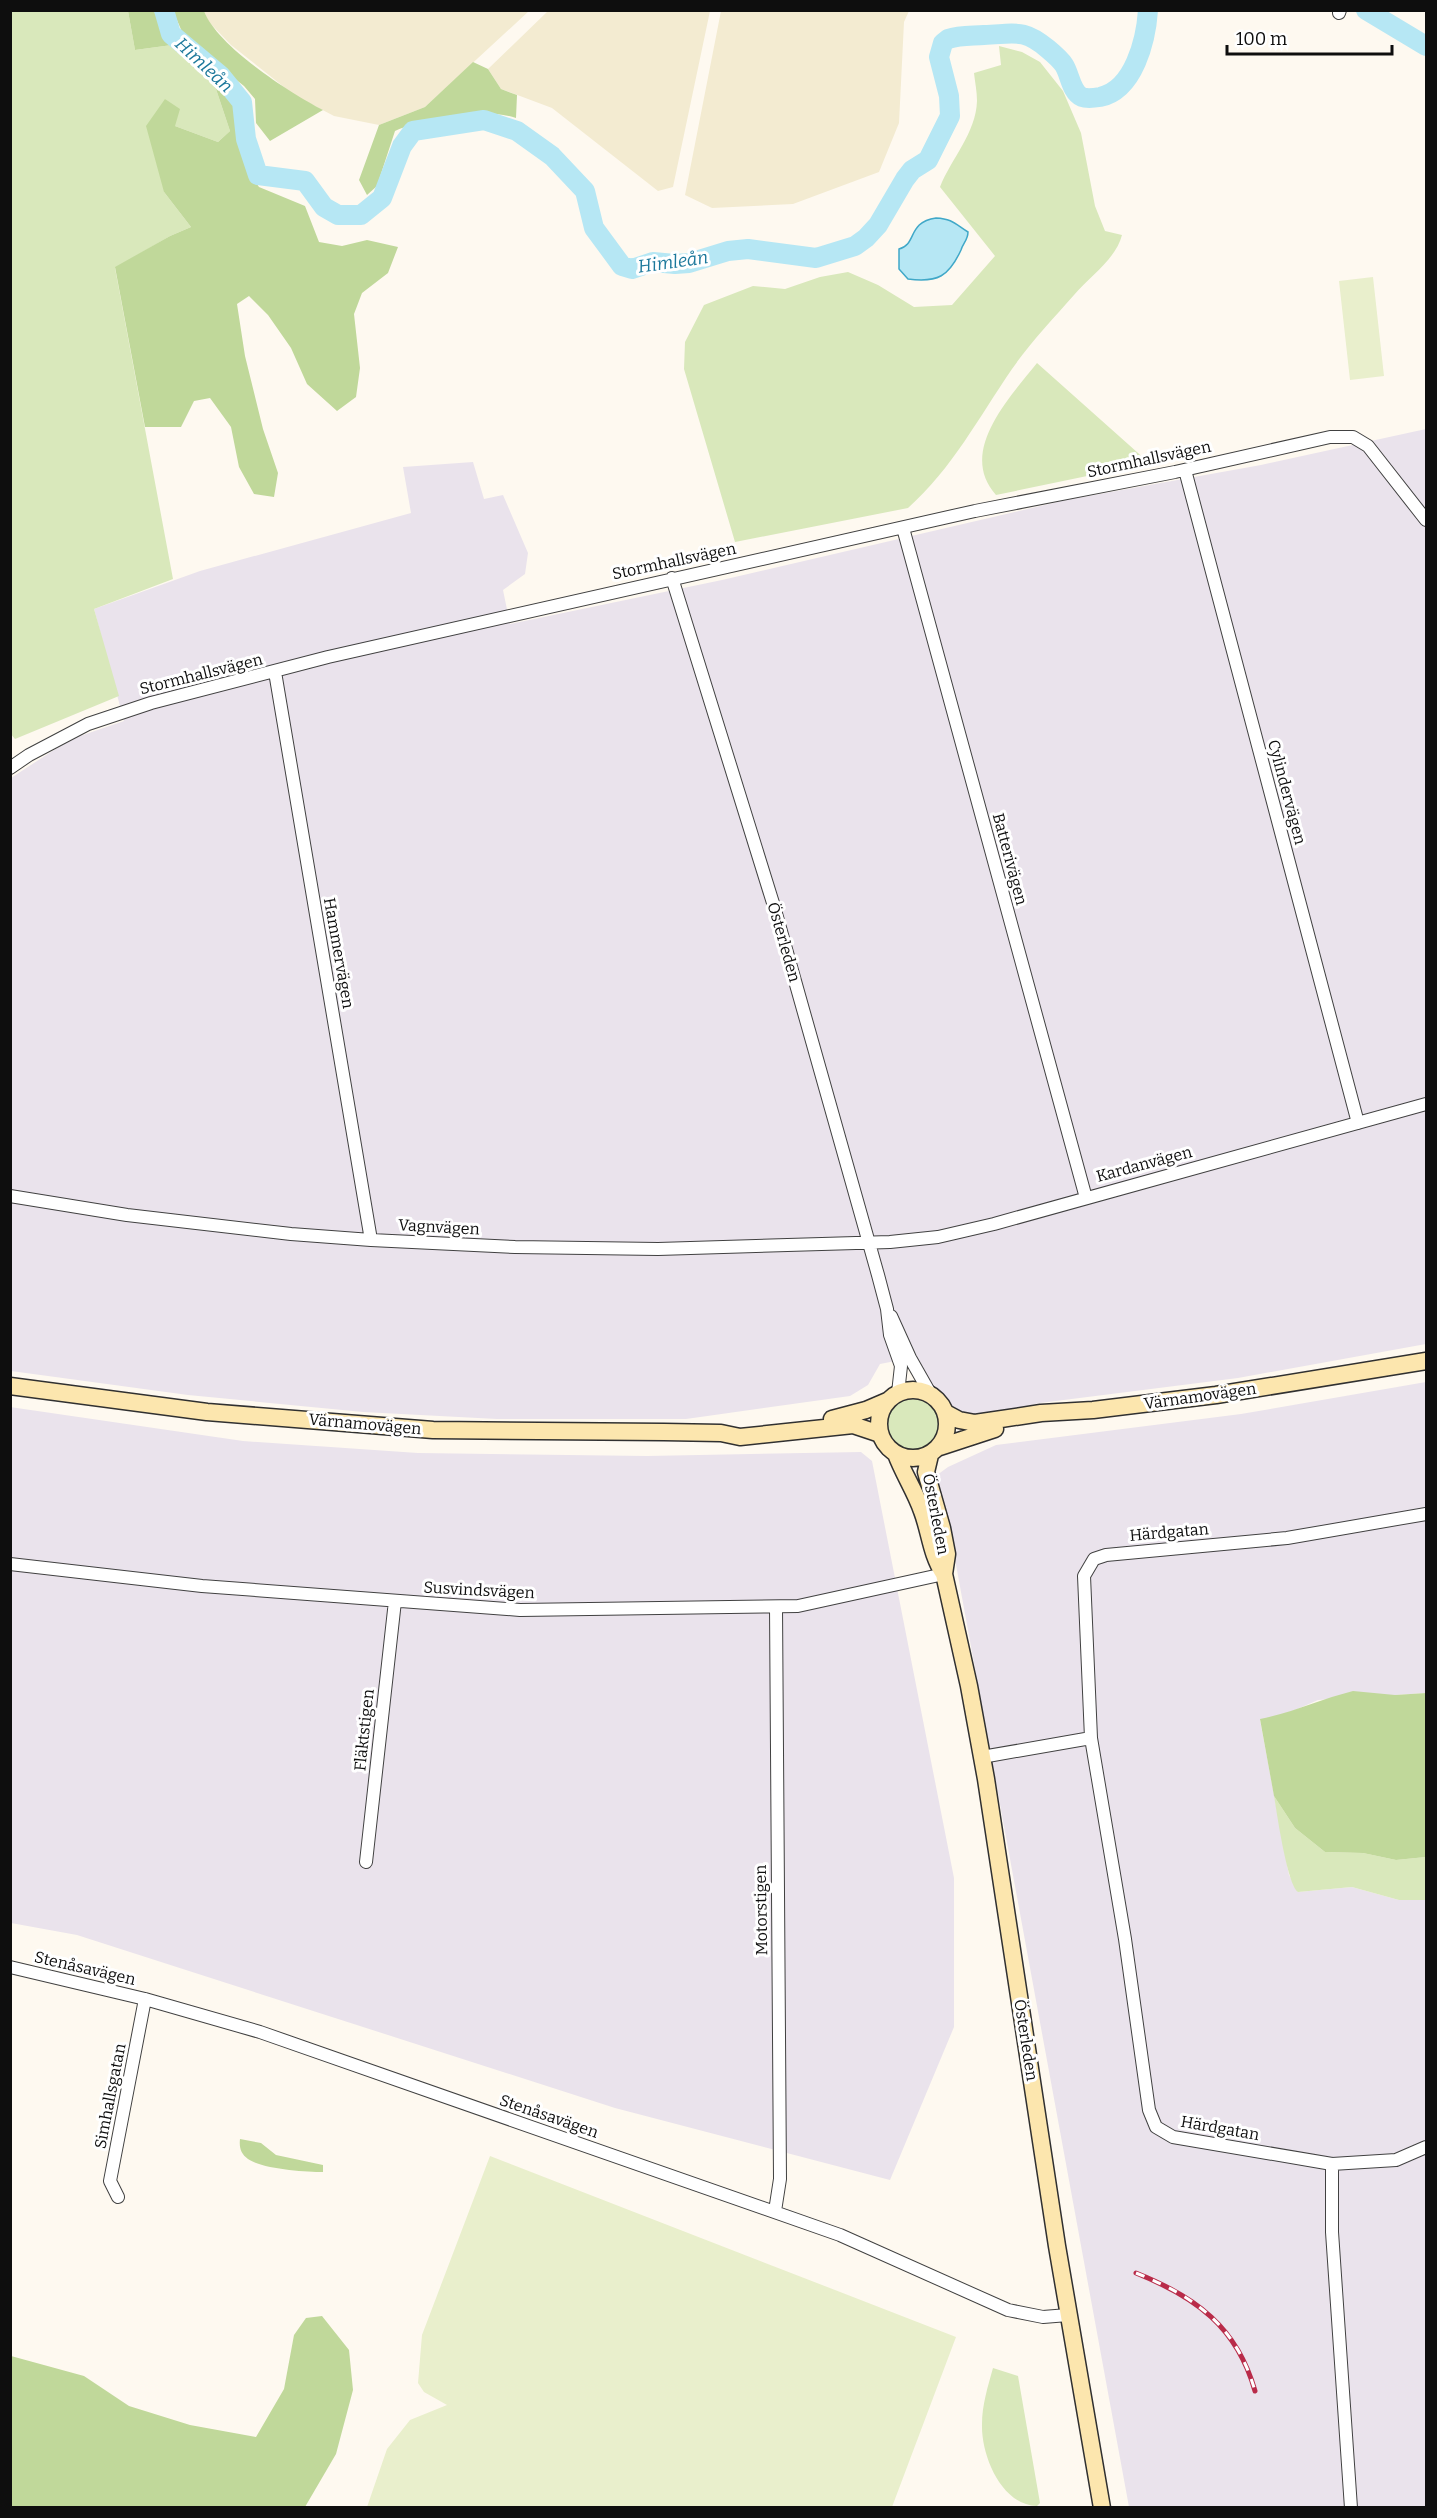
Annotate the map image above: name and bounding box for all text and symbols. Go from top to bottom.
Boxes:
scale bar [1227,18,1392,56]
text: 100 m [1236,28,1287,50]
water label: Himleån [171,33,237,97]
water label: Himleån [636,246,710,278]
street label: Stormhallsvägen [1085,437,1213,481]
street label: Stormhallsvägen [610,539,738,583]
street label: Stormhallsvägen [138,650,264,698]
street label: Cylindervägen [1264,738,1310,846]
street label: Batterivägen [989,811,1031,907]
street label: Hammervägen [320,896,358,1010]
street label: Österleden [764,900,804,984]
street label: Kardanvägen [1094,1142,1194,1186]
street label: Vagnvägen [398,1215,480,1239]
street label: Värnamovägen [1143,1379,1257,1413]
street label: Värnamovägen [308,1410,422,1438]
street label: Österleden [919,1472,953,1556]
street label: Härdgatan [1129,1519,1209,1545]
street label: Susvindsvägen [423,1578,535,1602]
street label: Fläktstigen [350,1688,378,1772]
street label: Motorstigen [751,1865,771,1955]
street label: Stenåsavägen [33,1947,137,1989]
street label: Österleden [1010,1998,1042,2082]
street label: Simhallsgatan [90,2042,130,2150]
street label: Stenåsavägen [497,2090,601,2142]
street label: Härdgatan [1179,2112,1261,2144]

